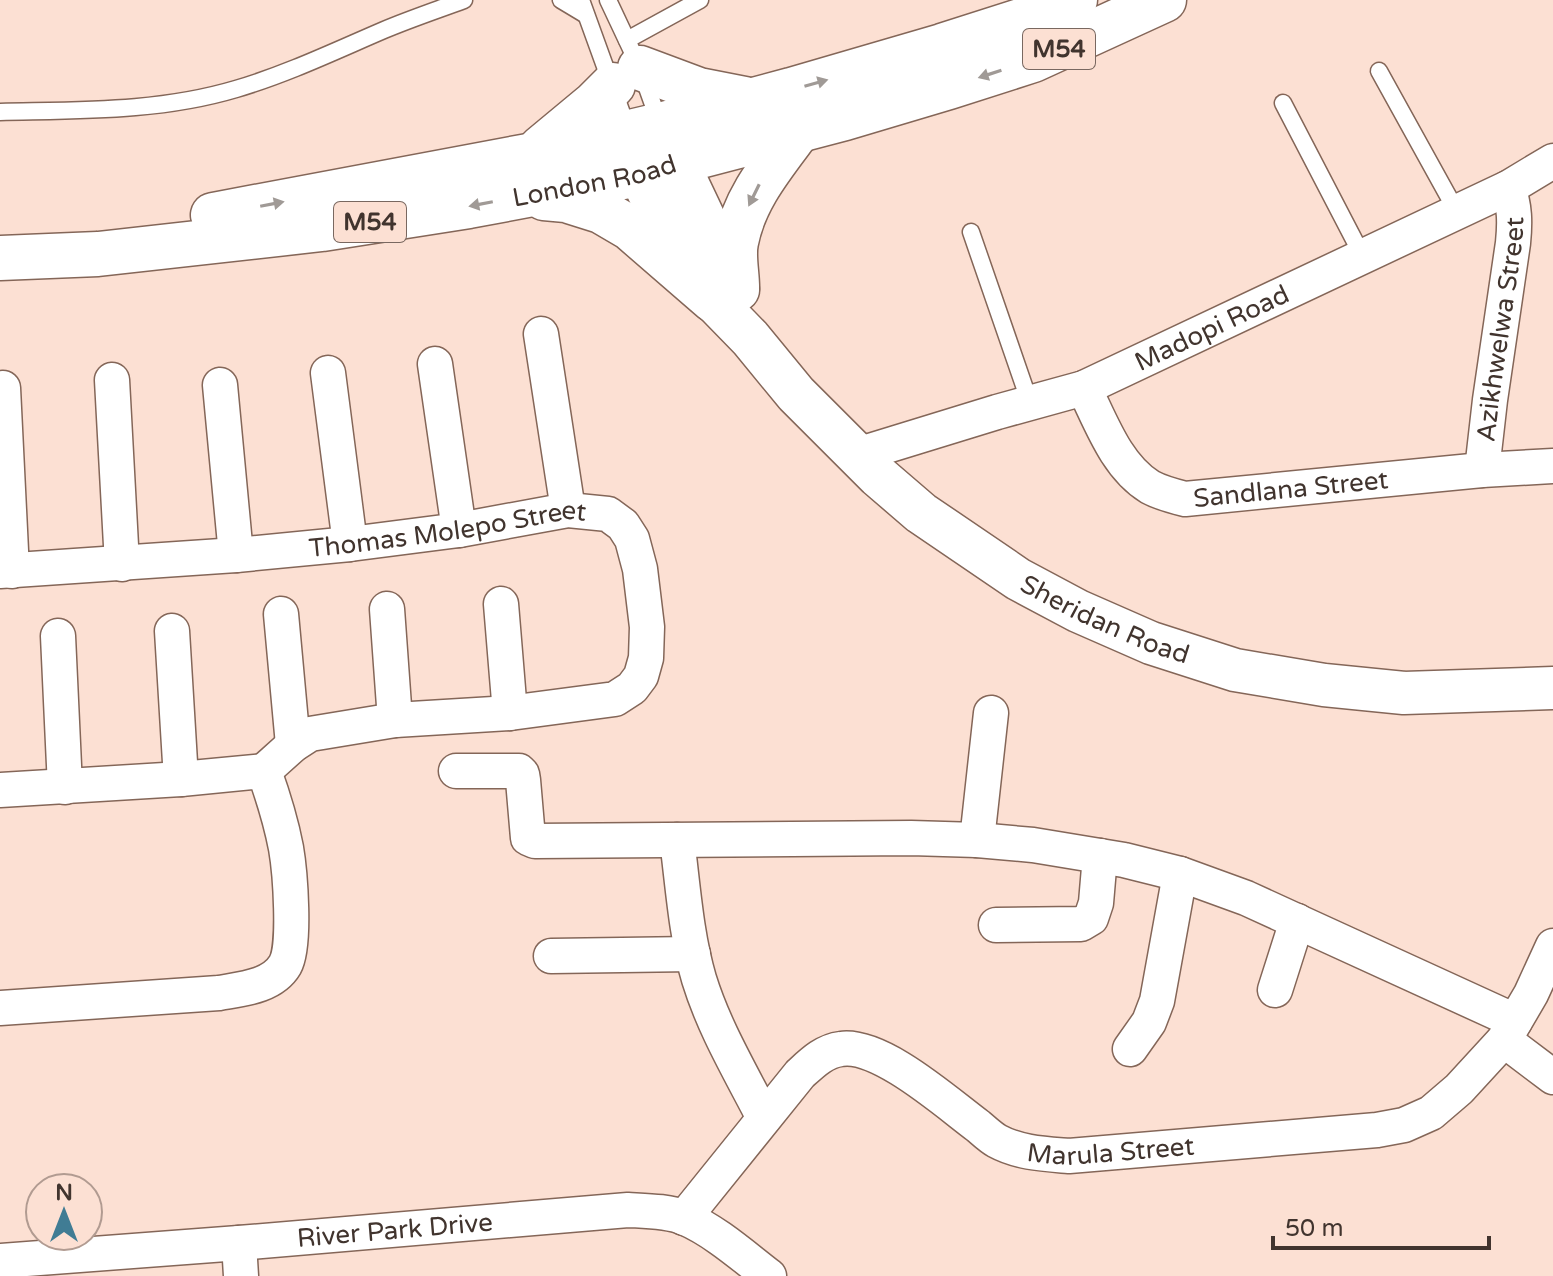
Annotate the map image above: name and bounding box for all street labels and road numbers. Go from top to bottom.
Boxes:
road number: M54 [1023,29,1095,69]
street label: London Road [510,148,680,213]
road number: M54 [334,202,406,242]
street label: Azikhwelwa Street [1470,217,1530,443]
street label: Madopi Road [1130,278,1294,377]
street label: Sandlana Street [1192,464,1390,514]
street label: Thomas Molepo Street [308,494,588,563]
street label: Sheridan Road [1015,568,1193,670]
street label: Marula Street [1025,1130,1196,1172]
street label: River Park Drive [296,1206,494,1254]

